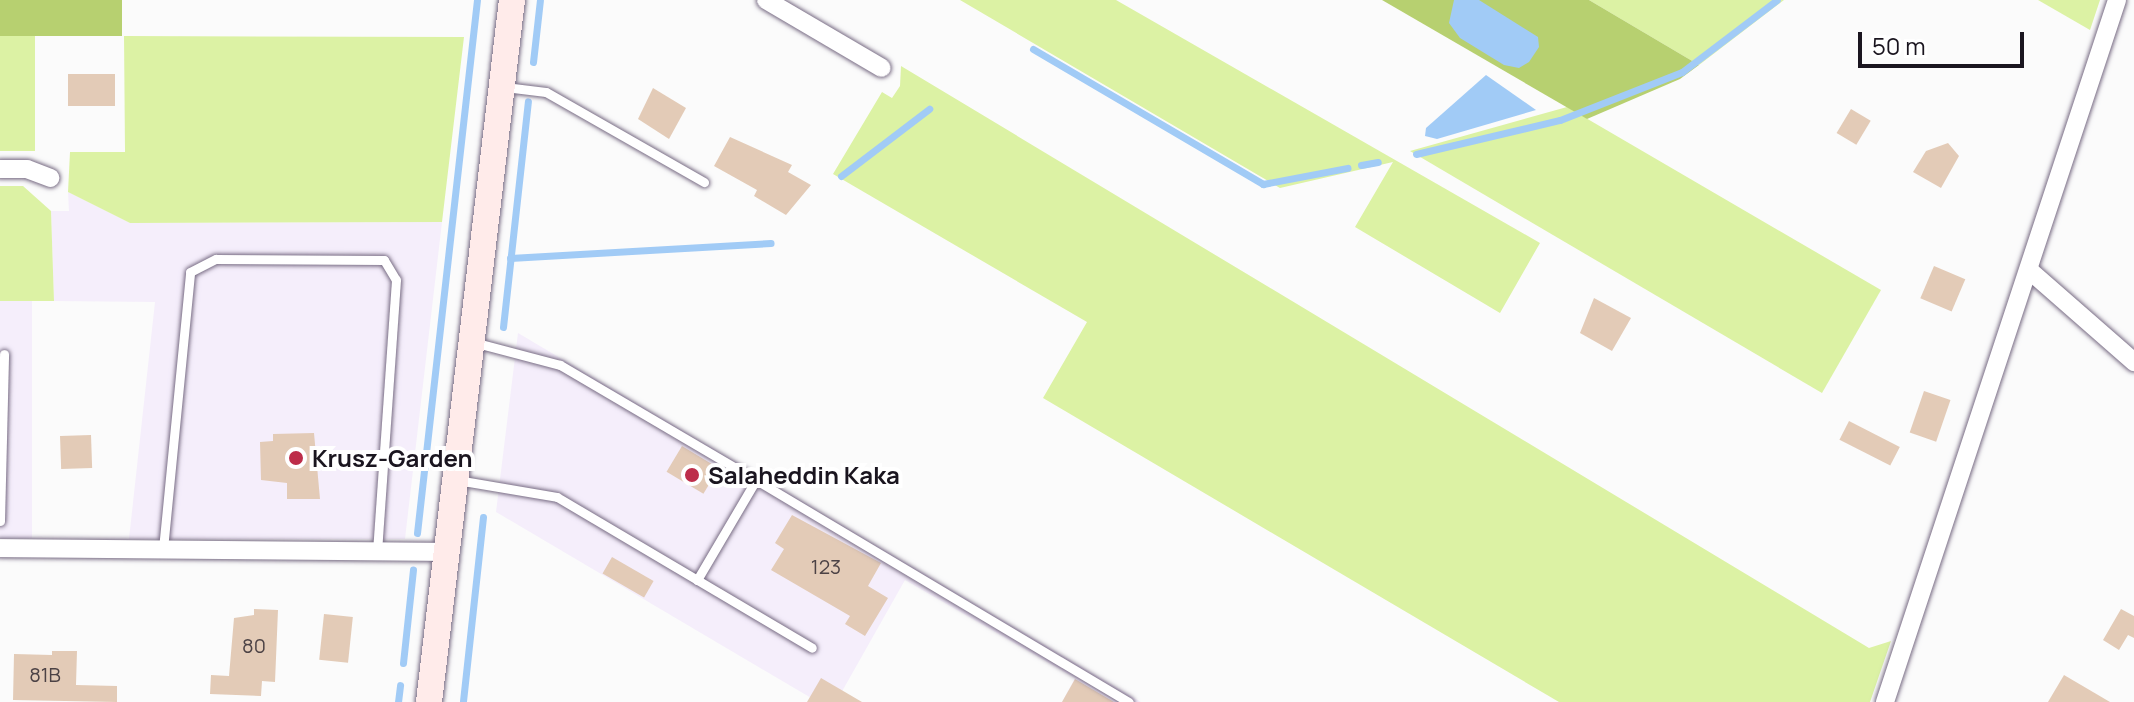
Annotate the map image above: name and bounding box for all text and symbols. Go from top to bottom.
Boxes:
scale bar [1862,16,2028,66]
text: 50 m [1872,29,1926,62]
place label: Krusz-Garden [312,444,473,472]
marker: Krusz-Garden [287,449,305,467]
place label: Salaheddin Kaka [708,461,900,489]
marker: Salaheddin Kaka [683,466,701,484]
house number: 123 [811,554,841,578]
house number: 80 [242,633,266,657]
house number: 81B [29,662,61,686]

